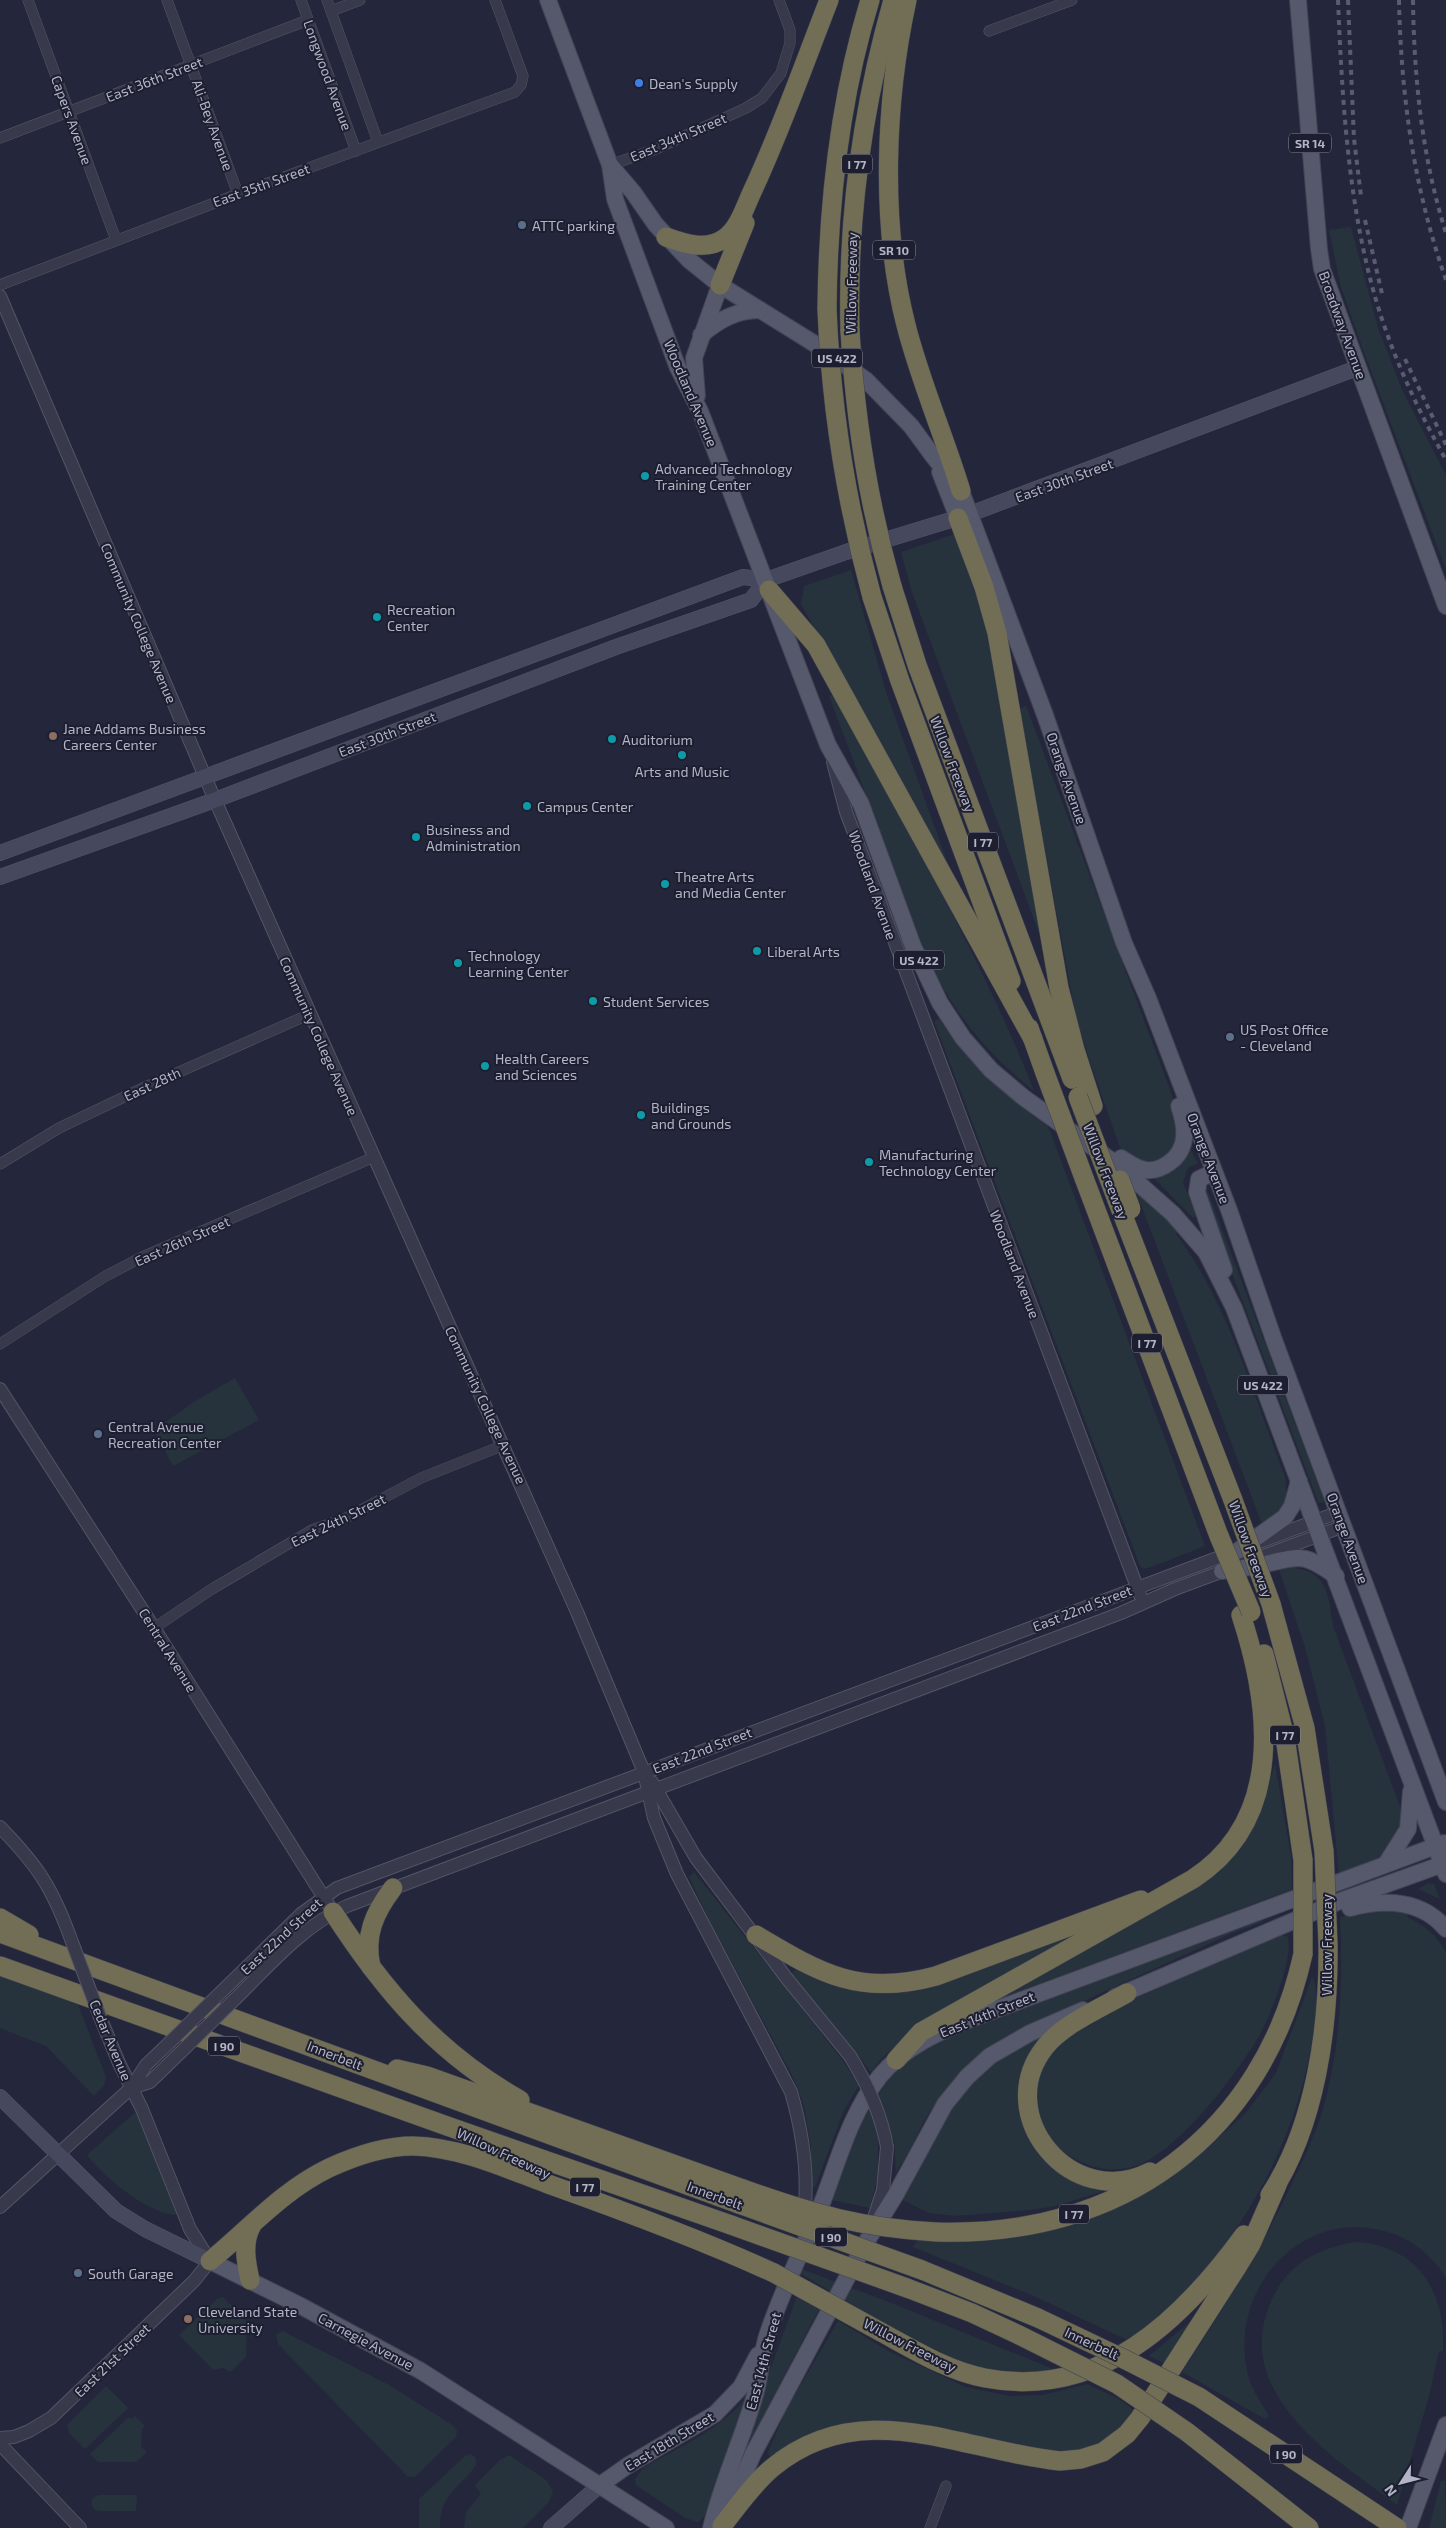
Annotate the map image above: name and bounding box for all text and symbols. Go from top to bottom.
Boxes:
street label: Longwood Avenue [300,18,356,132]
street label: East 36th Street [103,53,205,105]
street label: Capers Avenue [48,73,96,167]
place label: Dean's Supply [649,75,739,92]
street label: Ali-Bey Avenue [189,77,237,173]
marker: Dean's Supply [633,77,645,89]
street label: East 34th Street [627,109,729,165]
road number: SR 14 [1289,134,1331,152]
road number: I 77 [842,154,872,173]
street label: East 35th Street [210,160,312,210]
place label: ATTC parking [532,217,615,234]
marker: ATTC parking [516,219,528,231]
street label: Willow Freeway [842,231,860,334]
road number: SR 10 [873,240,915,260]
street label: Broadway Avenue [1316,269,1370,381]
street label: Woodland Avenue [661,337,721,449]
road number: US 422 [812,348,862,368]
street label: East 30th Street [1013,454,1115,506]
place label: Advanced Technology Training Center [655,460,793,493]
marker: Advanced Technology Training Center [639,470,651,482]
street label: Community College Avenue [98,540,180,706]
place label: Recreation Center [387,601,455,634]
marker: Recreation Center [371,611,383,623]
street label: East 30th Street [336,708,438,760]
street label: Willow Freeway [927,713,979,815]
place label: Jane Addams Business Careers Center [63,720,206,753]
marker: Jane Addams Business Careers Center [47,730,59,742]
street label: Orange Avenue [1043,730,1091,826]
place label: Auditorium [622,731,693,748]
marker: Auditorium [606,733,618,745]
marker: Arts and Music [676,749,688,761]
place label: Arts and Music [635,763,729,780]
place label: Campus Center [537,798,634,815]
marker: Campus Center [521,800,533,812]
place label: Business and Administration [426,821,521,854]
street label: Woodland Avenue [845,828,901,942]
marker: Business and Administration [410,831,422,843]
road number: I 77 [968,832,998,852]
place label: Theatre Arts and Media Center [675,868,787,901]
marker: Theatre Arts and Media Center [659,878,671,890]
place label: Liberal Arts [767,943,840,960]
marker: Liberal Arts [751,945,763,957]
place label: Technology Learning Center [468,947,569,980]
road number: US 422 [894,950,944,970]
street label: Community College Avenue [276,954,362,1118]
marker: Technology Learning Center [452,957,464,969]
place label: Student Services [603,993,709,1010]
marker: Student Services [587,995,599,1007]
place label: US Post Office - Cleveland [1240,1021,1329,1054]
marker: US Post Office - Cleveland [1224,1031,1236,1043]
place label: Health Careers and Sciences [495,1050,589,1083]
marker: Health Careers and Sciences [479,1060,491,1072]
street label: East 28th [121,1063,183,1105]
place label: Buildings and Grounds [651,1099,731,1132]
marker: Buildings and Grounds [635,1109,647,1121]
street label: Orange Avenue [1184,1110,1234,1206]
street label: Willow Freeway [1080,1120,1132,1222]
place label: Manufacturing Technology Center [879,1146,997,1179]
marker: Manufacturing Technology Center [863,1156,875,1168]
street label: Woodland Avenue [987,1207,1043,1321]
street label: East 26th Street [132,1212,232,1270]
street label: Community College Avenue [442,1323,530,1487]
road number: I 77 [1132,1334,1162,1352]
road number: US 422 [1238,1376,1288,1394]
place label: Central Avenue Recreation Center [108,1418,222,1451]
marker: Central Avenue Recreation Center [92,1428,104,1440]
street label: East 24th Street [288,1490,388,1550]
street label: Orange Avenue [1324,1490,1372,1586]
street label: Willow Freeway [1226,1498,1277,1600]
street label: East 22nd Street [1030,1581,1134,1635]
street label: Central Avenue [135,1605,201,1695]
street label: East 22nd Street [650,1723,754,1777]
road number: I 77 [1270,1726,1300,1744]
street label: East 22nd Street [237,1894,325,1978]
street label: Willow Freeway [1318,1894,1335,1996]
street label: East 14th Street [937,1987,1037,2041]
street label: Cedar Avenue [86,1997,136,2083]
road number: I 90 [208,2036,240,2056]
street label: Innerbelt [305,2037,365,2073]
street label: Willow Freeway [454,2124,554,2182]
street label: Innerbelt [685,2177,745,2213]
road number: I 77 [570,2178,600,2196]
road number: I 77 [1059,2204,1089,2224]
road number: I 90 [815,2228,847,2246]
place label: South Garage [88,2265,173,2282]
marker: South Garage [72,2267,84,2279]
place label: Cleveland State University [198,2303,297,2336]
street label: Carnegie Avenue [315,2309,417,2373]
street label: East 14th Street [742,2310,784,2412]
marker: Cleveland State University [182,2313,194,2325]
street label: Willow Freeway [861,2314,960,2376]
street label: East 21st Street [70,2319,154,2401]
street label: Innerbelt [1062,2323,1122,2363]
street label: East 18th Street [621,2408,717,2474]
road number: I 90 [1270,2444,1302,2464]
north arrow [1376,2458,1426,2508]
text: N [1380,2482,1400,2500]

